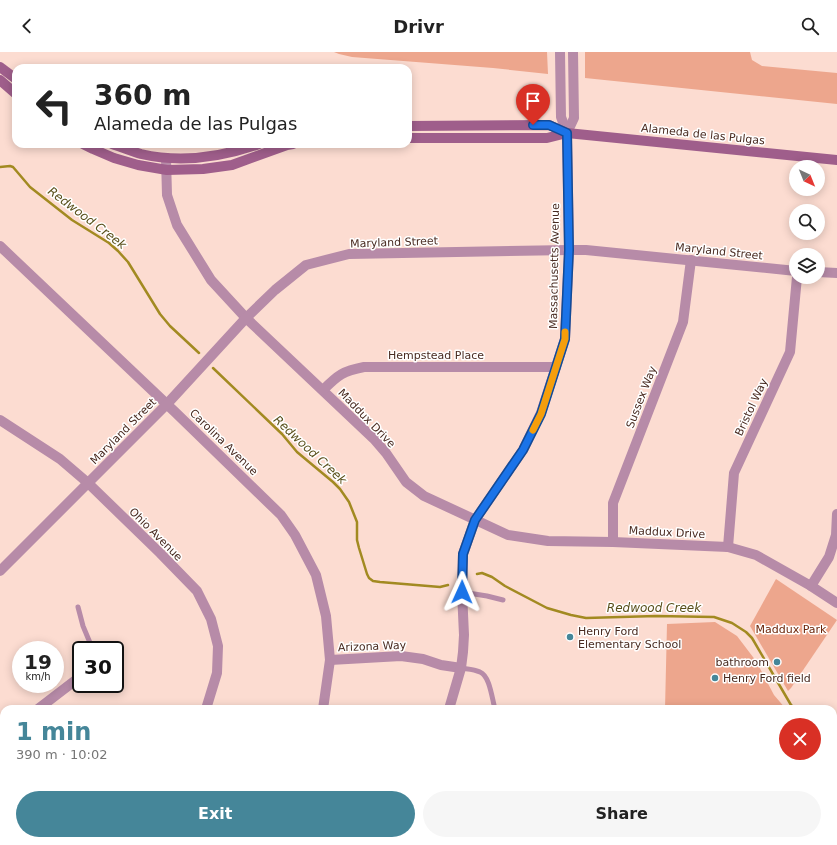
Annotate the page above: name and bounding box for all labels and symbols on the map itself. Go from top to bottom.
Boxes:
pin [516,84,550,125]
street label: Alameda de las Pulgas [640,122,766,147]
north arrow [789,160,825,196]
water label: Redwood Creek [45,184,130,253]
street label: Massachusetts Avenue [547,203,562,329]
street label: Maryland Street [350,234,439,251]
street label: Maryland Street [675,240,764,263]
street label: Hempstead Place [388,349,484,362]
street label: Sussex Way [624,364,659,430]
street label: Bristol Way [732,376,771,438]
street label: Maddux Drive [335,386,398,451]
street label: Maryland Street [88,395,160,467]
street label: Carolina Avenue [187,407,261,478]
water label: Redwood Creek [271,413,350,488]
street label: Ohio Avenue [126,505,185,564]
street label: Maddux Drive [628,524,706,541]
position arrow [441,571,483,613]
water label: Redwood Creek [607,601,702,615]
park label: Maddux Park [756,623,827,636]
place label: Henry Ford Elementary School [578,625,681,651]
marker: Henry Ford Elementary School [565,632,575,642]
street label: Arizona Way [338,639,407,654]
speed limit sign: 30 [72,641,124,693]
place label: bathroom [716,656,769,669]
marker: bathroom [772,657,782,667]
place label: Henry Ford field [723,672,811,685]
marker: Henry Ford field [710,673,720,683]

